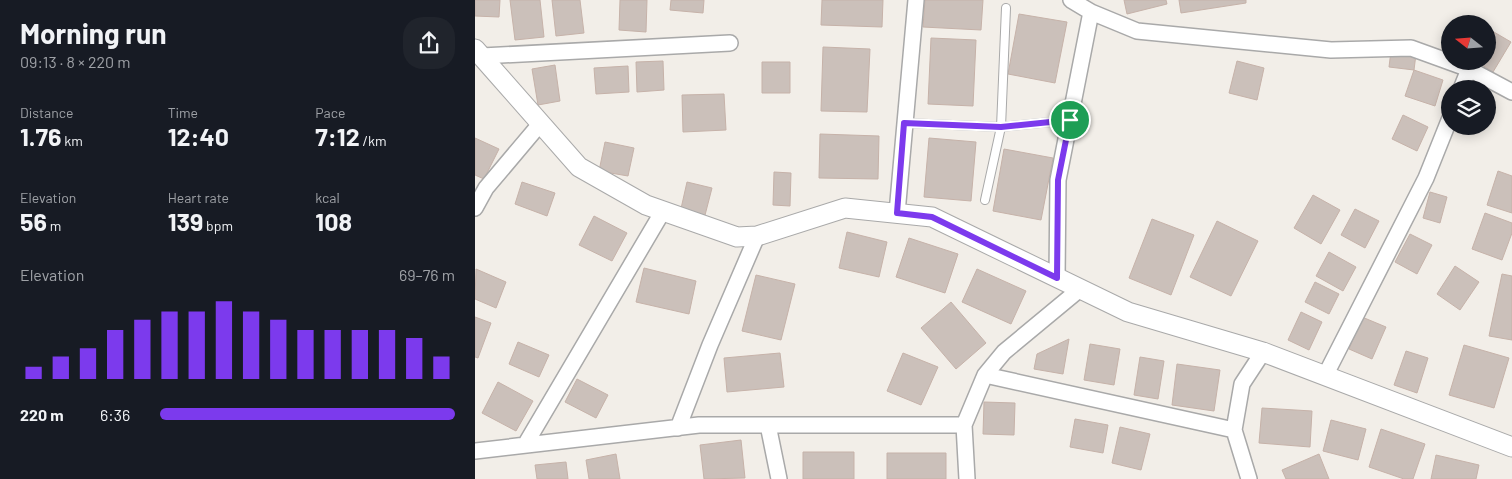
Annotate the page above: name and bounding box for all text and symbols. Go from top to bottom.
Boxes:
north arrow [1441,15,1496,70]
map controls [1441,15,1496,135]
text: Morning run [20,16,167,50]
button: share [403,17,455,69]
text: 09:13 · 8 × 220 m [20,52,131,71]
button: layers [1441,80,1496,135]
pin [1049,99,1091,141]
text: Distance [20,104,73,121]
text: Time [168,104,198,121]
text: Pace [315,104,345,121]
icon: arrive [1056,106,1084,134]
text: 1.76 [20,121,61,151]
text: 12:40 [168,121,229,151]
text: 7:12 [315,121,360,151]
text: km [61,132,83,149]
text: /km [360,132,387,149]
text: Elevation [20,189,76,206]
text: Heart rate [168,189,229,206]
text: kcal [315,189,340,206]
text: 56 [20,206,47,236]
text: 139 [168,206,203,236]
text: 108 [315,206,352,236]
text: m [47,217,61,234]
text: bpm [203,217,233,234]
text: Elevation [20,265,84,284]
text: 69–76 m [399,265,455,284]
text: 220 m [20,405,64,424]
text: 6:36 [100,405,130,424]

